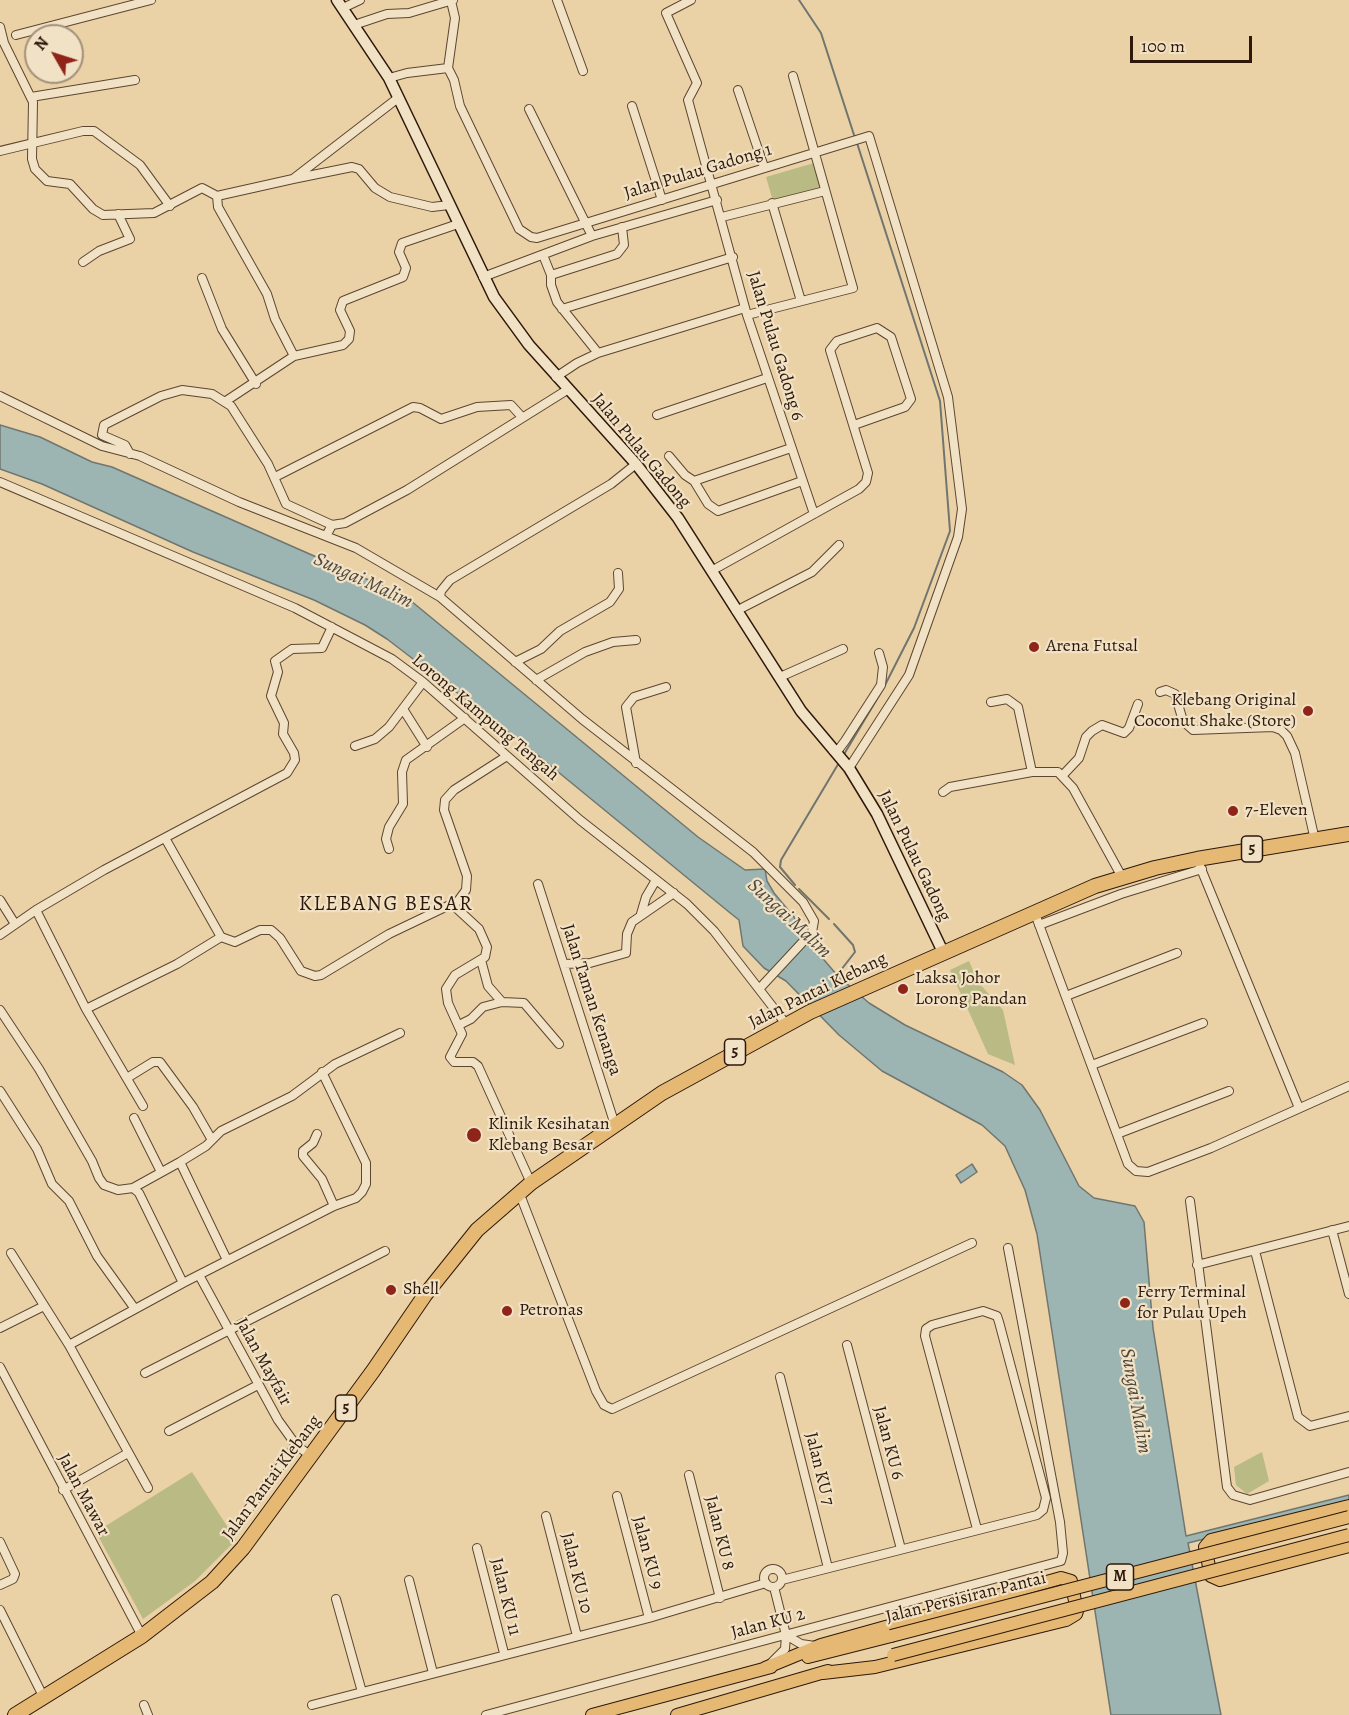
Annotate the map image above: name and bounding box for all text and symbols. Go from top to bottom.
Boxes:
north arrow [24,24,84,84]
scale bar [1133,24,1254,62]
text: N [29,32,54,55]
text: 100 m [1141,34,1185,58]
street label: Jalan Pulau Gadong 1 [622,139,774,205]
street label: Jalan Pulau Gadong 6 [742,269,808,423]
street label: Jalan Pulau Gadong [587,389,695,513]
water label: Sungai Malim [310,548,416,614]
place label: Arena Futsal [1046,636,1138,658]
marker: Arena Futsal [1027,640,1041,654]
street label: Lorong Kampung Tengah [407,650,563,786]
place label: Klebang Original Coconut Shake (Store) [1134,690,1296,732]
marker: Klebang Original Coconut Shake (Store) [1301,704,1315,718]
street label: Jalan Pulau Gadong [873,787,955,925]
place label: 7-Eleven [1245,800,1308,822]
marker: 7-Eleven [1226,804,1240,818]
road number: 5 [1242,836,1262,862]
water label: Sungai Malim [742,874,836,964]
district label: KLEBANG BESAR [299,892,473,918]
street label: Jalan Taman Kenanga [556,921,626,1079]
street label: Jalan Pantai Klebang [745,948,891,1034]
place label: Laksa Johor Lorong Pandan [915,968,1027,1010]
marker: Laksa Johor Lorong Pandan [896,982,910,996]
road number: 5 [724,1039,746,1065]
place label: Klinik Kesihatan Klebang Besar [488,1114,610,1156]
marker: Klinik Kesihatan Klebang Besar [465,1126,483,1144]
place label: Shell [403,1279,439,1301]
place label: Ferry Terminal for Pulau Upeh [1137,1282,1247,1324]
marker: Shell [384,1283,398,1297]
marker: Ferry Terminal for Pulau Upeh [1118,1296,1132,1310]
place label: Petronas [519,1300,583,1322]
marker: Petronas [500,1304,514,1318]
street label: Jalan Mayfair [230,1314,296,1410]
water label: Sungai Malim [1114,1346,1156,1456]
road number: 5 [336,1395,356,1421]
street label: Jalan KU 6 [868,1404,908,1482]
street label: Jalan Pantai Klebang [218,1411,326,1545]
street label: Jalan KU 7 [799,1430,839,1508]
street label: Jalan Mawar [52,1450,114,1540]
street label: Jalan KU 8 [699,1494,739,1572]
street label: Jalan KU 9 [627,1514,667,1592]
street label: Jalan KU 10 [556,1530,596,1616]
street label: Jalan KU 11 [485,1556,525,1638]
road number: M [1106,1564,1134,1590]
street label: Jalan Persisiran Pantai [884,1568,1048,1628]
street label: Jalan KU 2 [729,1604,807,1644]

